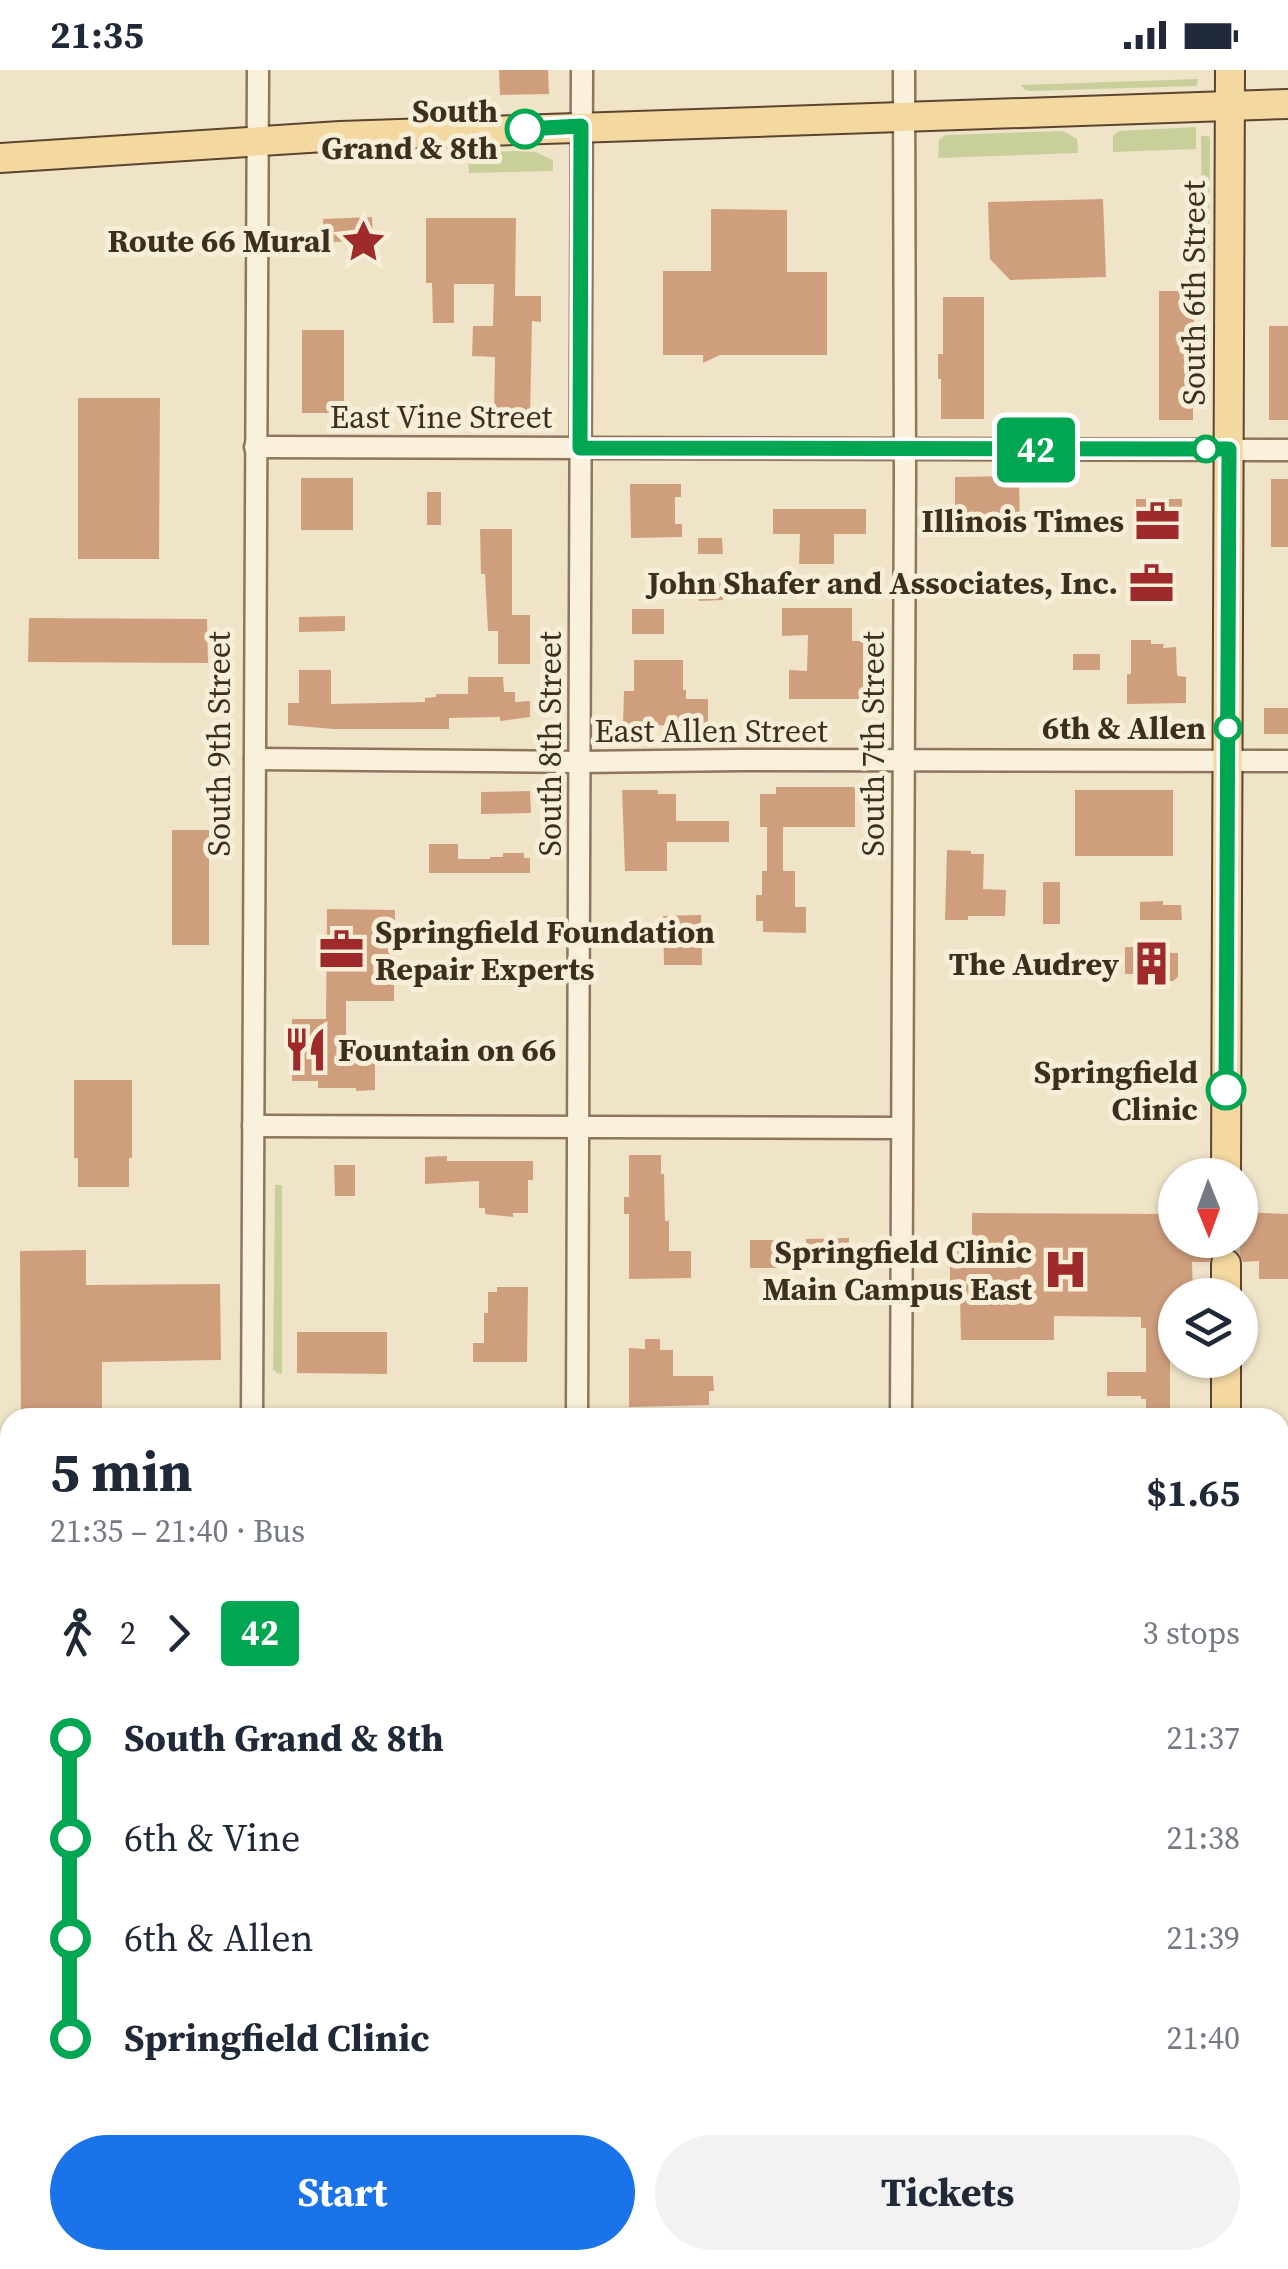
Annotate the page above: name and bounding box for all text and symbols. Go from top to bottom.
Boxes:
text: 21:35 [50,9,144,61]
place label: South Grand & 8th [321,89,498,170]
marker: South Grand & 8th [506,110,544,148]
street label: South 6th Street [1172,180,1216,406]
place icon: Route 66 Mural [340,217,388,265]
place label: Route 66 Mural [107,219,331,263]
street label: East Vine Street [330,395,553,439]
line badge: 42 [991,418,1081,482]
text: 42 [1017,426,1055,474]
unlabelled marker [1193,436,1219,462]
office icon: Illinois Times [1133,497,1181,545]
place label: Illinois Times [921,499,1124,543]
office icon: John Shafer and Associates, Inc. [1127,559,1175,607]
place label: John Shafer and Associates, Inc. [645,561,1118,605]
street label: South 9th Street [197,631,241,857]
street label: South 8th Street [528,631,572,857]
street label: South 7th Street [851,631,895,857]
place label: 6th & Allen [1042,706,1206,750]
street label: East Allen Street [594,709,828,753]
marker: 6th & Allen [1215,715,1241,741]
place label: Springfield Foundation Repair Experts [375,910,715,991]
office icon: Springfield Foundation Repair Experts [318,926,366,974]
building icon: The Audrey [1128,940,1176,988]
place label: The Audrey [949,942,1119,986]
restaurant icon: Fountain on 66 [281,1026,329,1074]
place label: Fountain on 66 [338,1028,556,1072]
place label: Springfield Clinic [1034,1050,1198,1131]
marker: Springfield Clinic [1207,1071,1245,1109]
north arrow [1158,1158,1258,1258]
map controls [1158,1158,1258,1378]
place label: Springfield Clinic Main Campus East [762,1230,1033,1311]
hospital icon: Springfield Clinic Main Campus East [1041,1246,1089,1294]
button: layers [1158,1278,1258,1378]
text: 5 min [50,1434,193,1509]
text: $1.65 [1146,1467,1240,1519]
text: 21:35 – 21:40 · Bus [50,1509,305,1553]
icon: walk [50,1606,105,1661]
icon: forward [151,1606,206,1661]
text: 42 [241,1609,279,1657]
text: 2 [120,1611,136,1655]
text: 3 stops [1142,1611,1240,1655]
text: South Grand & 8th [124,1712,444,1764]
text: 21:37 [1166,1716,1240,1760]
text: 6th & Vine [124,1812,300,1864]
text: 21:38 [1166,1816,1240,1860]
text: 6th & Allen [124,1912,314,1964]
text: 21:39 [1166,1916,1240,1960]
text: Springfield Clinic [124,2012,430,2064]
text: 21:40 [1166,2016,1240,2060]
button: Start [50,2135,635,2250]
button: Tickets [655,2135,1240,2250]

